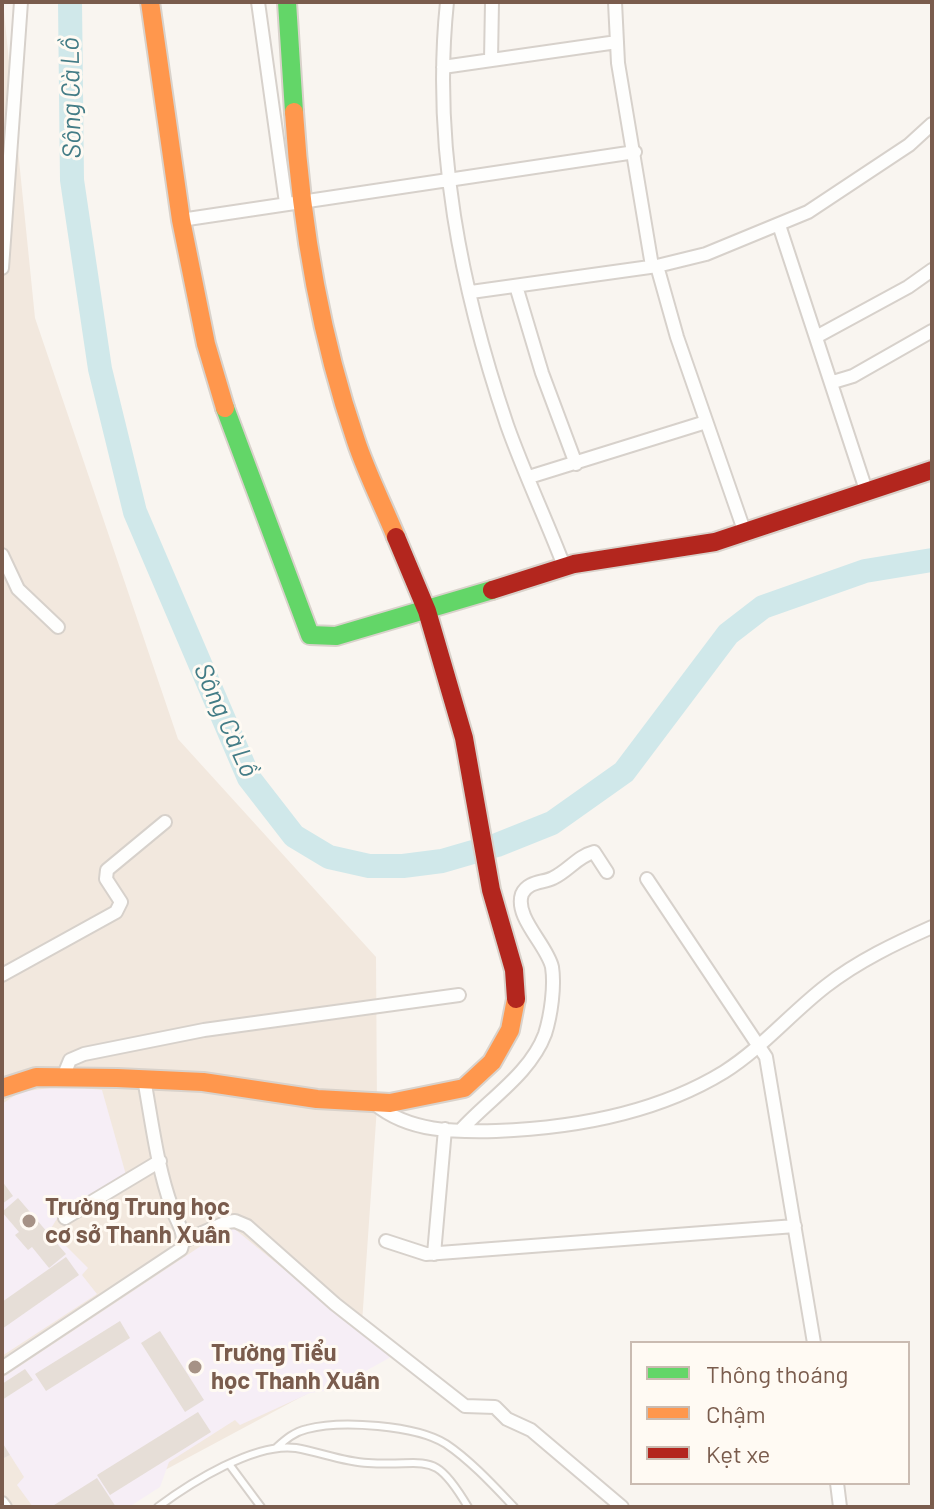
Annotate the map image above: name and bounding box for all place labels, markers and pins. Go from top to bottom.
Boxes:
place label: Trường Trung học cơ sở Thanh Xuân [45,1193,231,1249]
marker: Trường Trung học cơ sở Thanh Xuân [20,1212,38,1230]
place label: Trường Tiểu học Thanh Xuân [211,1339,380,1395]
marker: Trường Tiểu học Thanh Xuân [186,1358,204,1376]

